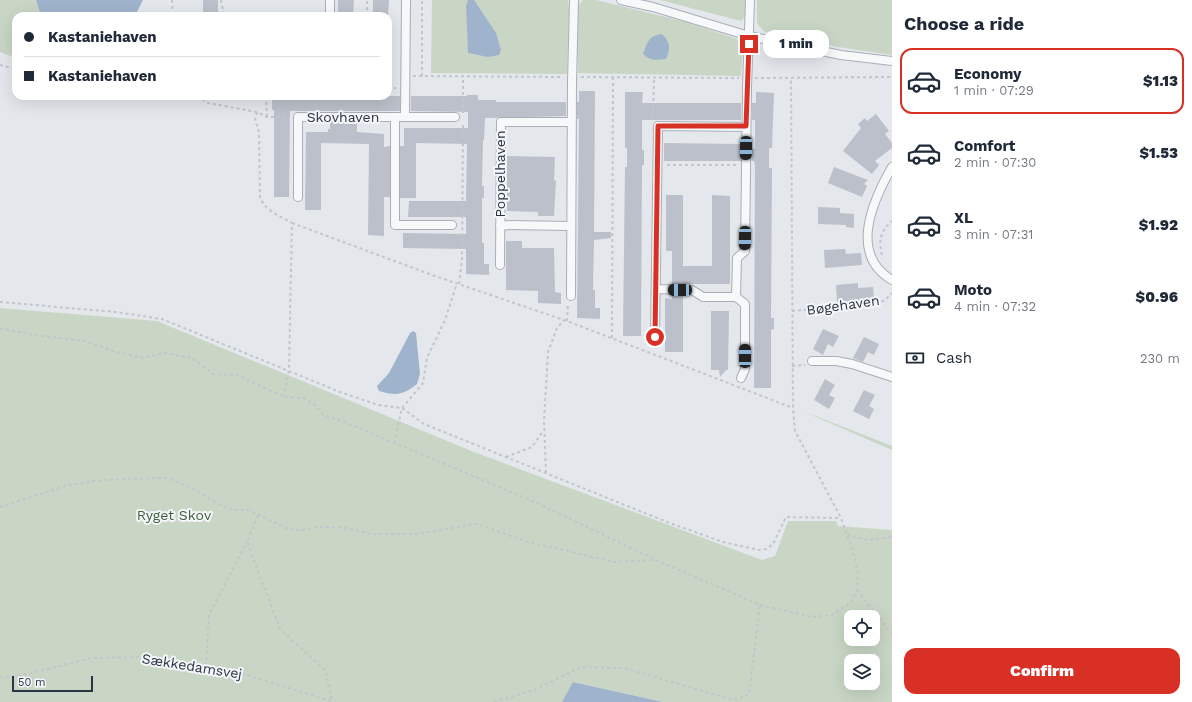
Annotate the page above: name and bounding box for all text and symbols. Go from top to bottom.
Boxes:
text: Choose a ride [904,13,1024,34]
text: Kastaniehaven [48,28,157,46]
callout: 1 min [763,30,829,58]
route end [740,35,758,53]
text: 1 min [779,36,813,51]
icon: car [906,63,942,99]
text: Economy [954,65,1021,83]
text: Kastaniehaven [48,67,157,85]
text: $1.13 [1143,72,1178,90]
text: 1 min · 07:29 [954,83,1034,98]
street label: Skovhaven [307,109,379,125]
street label: Poppelhaven [492,130,508,218]
icon: car [906,135,942,171]
car [740,136,752,160]
text: Comfort [954,137,1015,155]
text: $1.53 [1139,144,1178,162]
text: 2 min · 07:30 [954,155,1036,170]
icon: car [906,207,942,243]
text: XL [954,209,973,227]
text: $1.92 [1139,216,1178,234]
car [739,226,751,250]
text: 3 min · 07:31 [954,227,1033,242]
icon: car [906,279,942,315]
text: Moto [954,281,992,299]
car [668,284,692,296]
text: $0.96 [1136,288,1178,306]
street label: Bøgehaven [806,292,880,318]
text: 4 min · 07:32 [954,299,1036,314]
route start [646,328,664,346]
car [739,344,751,368]
icon: cash [904,347,926,369]
text: Cash [936,349,972,367]
text: 230 m [1140,351,1180,366]
park label: Ryget Skov [137,507,212,523]
map controls [844,610,880,690]
button: locate [844,610,880,646]
button: Confirm [904,648,1180,694]
street label: Sækkedamsvej [141,650,243,682]
button: layers [844,654,880,690]
scale bar [12,674,93,693]
text: 50 m [18,676,45,689]

